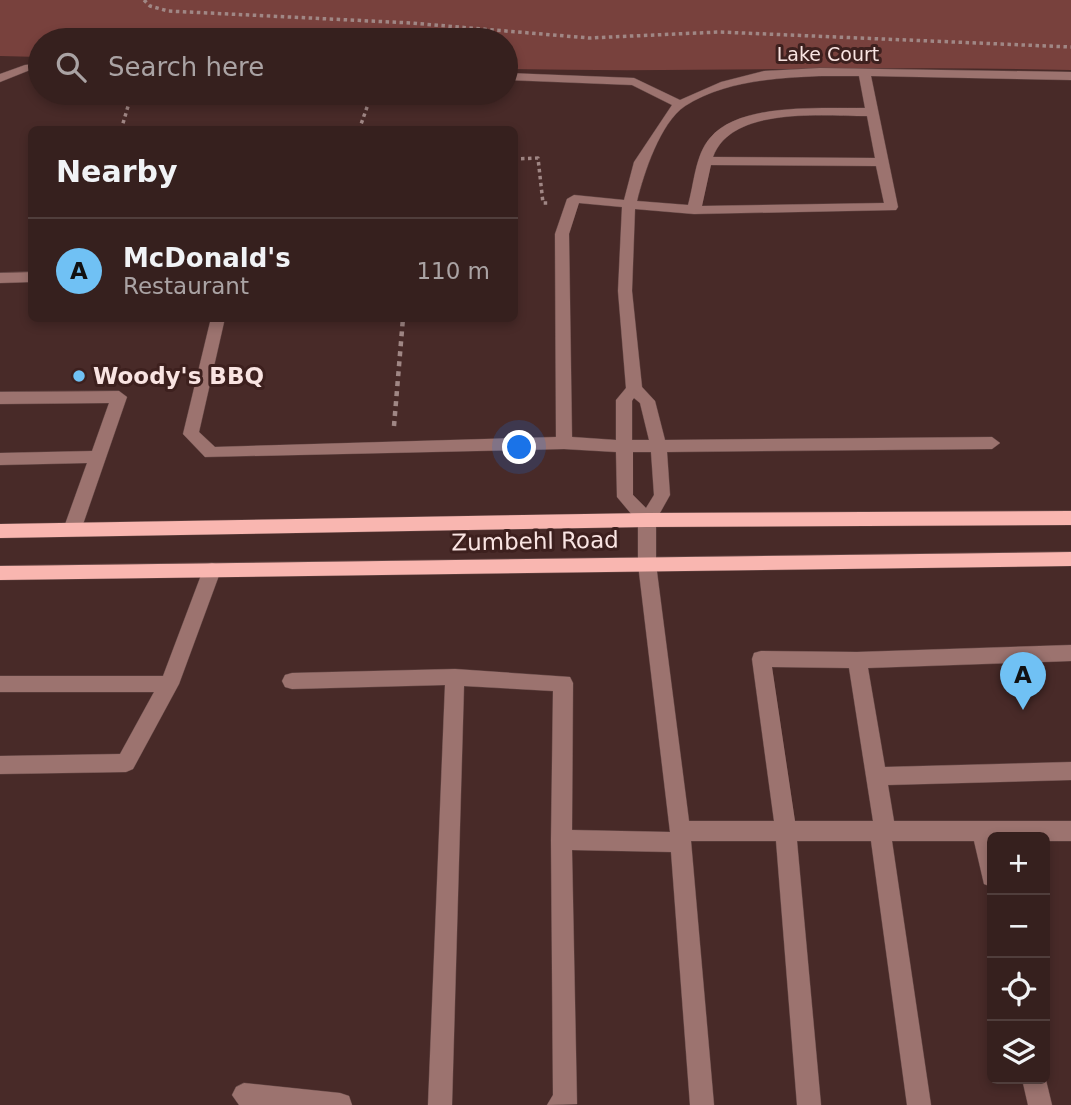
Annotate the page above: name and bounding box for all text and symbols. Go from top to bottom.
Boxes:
search box [28,28,518,105]
street label: Lake Court [777,43,879,65]
icon: search [52,48,90,86]
text: Search here [108,52,264,82]
text: Nearby [56,154,178,189]
text: McDonald's [123,243,291,273]
text: A [70,258,88,284]
text: 110 m [416,258,490,284]
text: Restaurant [123,273,249,299]
place label: Woody's BBQ [93,363,264,389]
marker: Woody's BBQ [71,368,87,384]
your location [502,430,536,464]
street label: Zumbehl Road [451,527,619,555]
pin: A [1000,652,1046,710]
map controls [987,832,1050,1084]
button: + [987,832,1050,895]
button: − [987,895,1050,958]
button: locate [987,958,1050,1021]
button: layers [987,1021,1050,1084]

